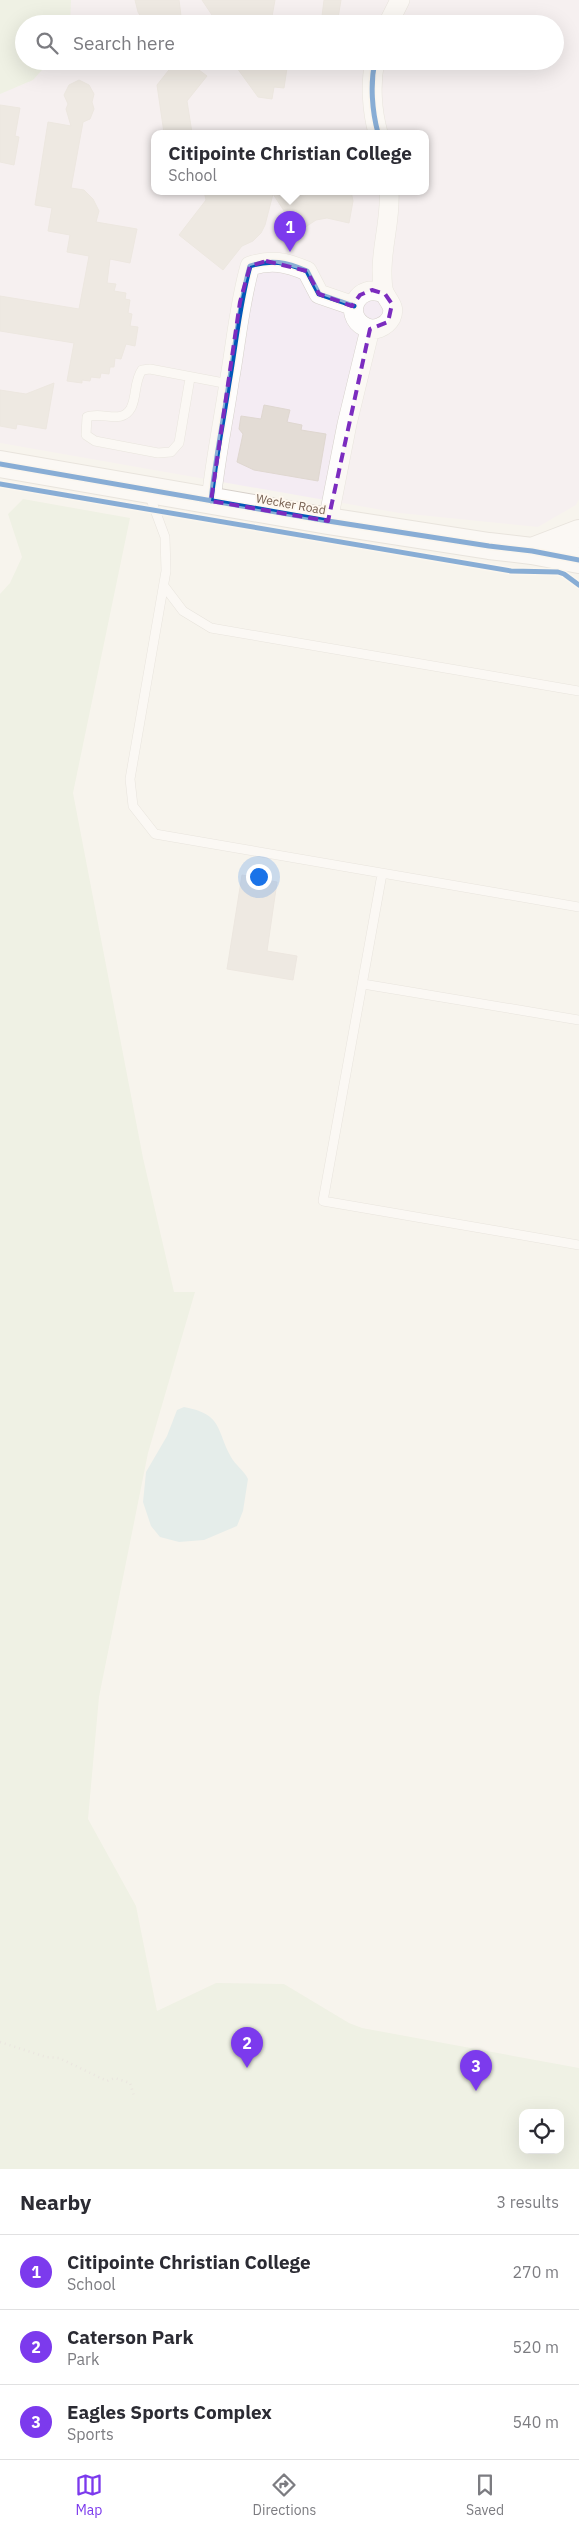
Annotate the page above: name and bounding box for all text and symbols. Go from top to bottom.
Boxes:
search box [15,15,564,70]
icon: search [33,29,61,57]
text: Search here [73,31,175,55]
popup [151,130,429,195]
text: Citipointe Christian College [168,141,412,165]
text: School [168,165,217,185]
pin: 1 [274,211,306,252]
street label: Wecker Road [255,490,327,518]
your location [246,864,272,890]
pin: 2 [231,2027,263,2068]
pin: 3 [460,2050,492,2091]
map controls [519,2109,564,2154]
button: locate [519,2109,564,2154]
text: Nearby [20,2188,91,2216]
text: 3 results [496,2192,559,2212]
text: Citipointe Christian College [67,2250,311,2274]
text: 1 [31,2262,41,2282]
text: 270 m [512,2262,559,2282]
text: School [67,2274,116,2294]
text: Caterson Park [67,2325,193,2349]
text: 2 [31,2337,41,2357]
text: 520 m [512,2337,559,2357]
text: Park [67,2349,99,2369]
text: Eagles Sports Complex [67,2400,272,2424]
text: 3 [31,2412,41,2432]
text: 540 m [512,2412,559,2432]
text: Sports [67,2424,114,2444]
tab: Map [75,2471,103,2519]
tab: Directions [253,2471,316,2519]
tab: Saved [466,2471,504,2519]

